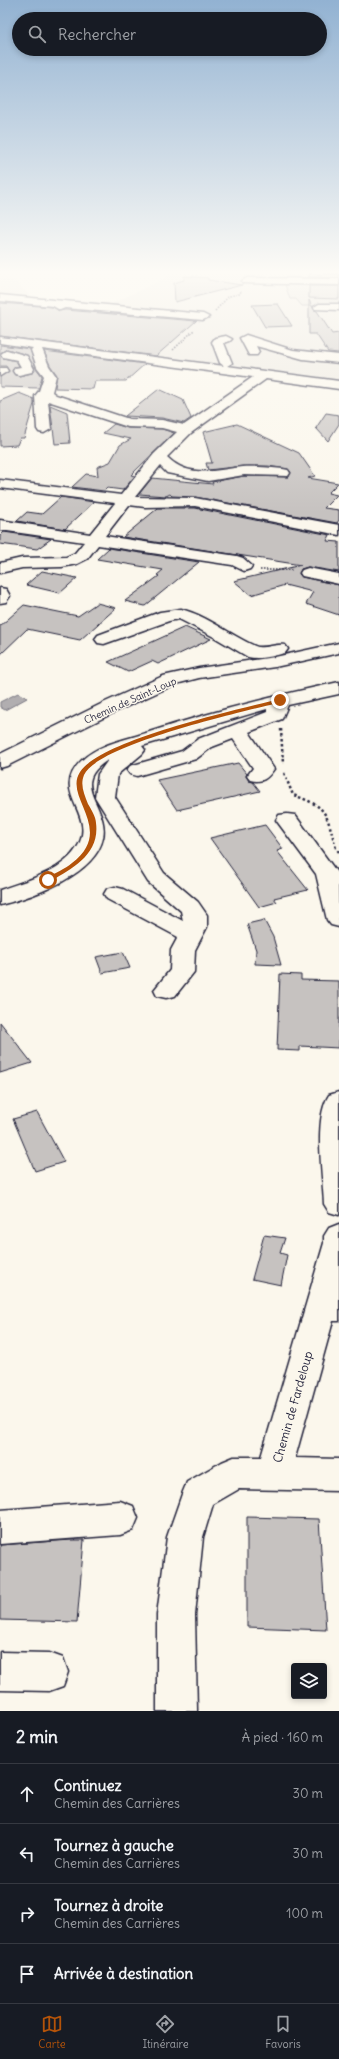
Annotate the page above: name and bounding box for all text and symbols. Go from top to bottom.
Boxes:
search box [12,12,327,56]
icon: search [26,23,48,45]
text: Rechercher [58,25,136,44]
street label: Chemin de Saint-Loup [82,674,179,727]
route end [271,691,289,709]
route start [39,871,57,889]
street label: Chemin de Fardeloup [269,1349,316,1464]
map controls [291,1663,327,1699]
button: layers [291,1663,327,1699]
text: 2 min [16,1726,58,1748]
text: À pied · 160 m [242,1729,323,1746]
text: Continuez [54,1776,122,1795]
icon: ahead [16,1783,38,1805]
text: 30 m [293,1785,323,1802]
text: Chemin des Carrières [54,1795,180,1812]
text: Tournez à gauche [54,1836,174,1855]
icon: left [16,1843,38,1865]
text: 30 m [293,1845,323,1862]
text: Chemin des Carrières [54,1855,180,1872]
text: Tournez à droite [54,1896,163,1915]
icon: right [16,1903,38,1925]
text: 100 m [286,1905,323,1922]
text: Chemin des Carrières [54,1915,180,1932]
icon: arrive [16,1963,38,1985]
text: Arrivée à destination [54,1964,193,1983]
tab: Carte [38,2013,66,2051]
tab: Itinéraire [142,2013,189,2051]
tab: Favoris [265,2013,301,2051]

